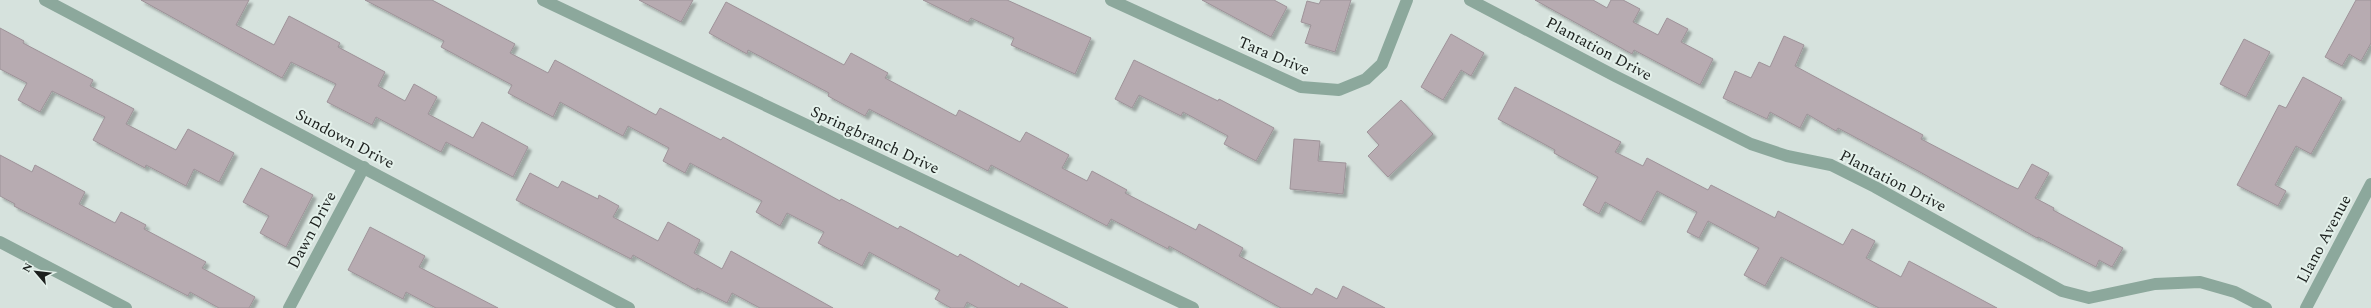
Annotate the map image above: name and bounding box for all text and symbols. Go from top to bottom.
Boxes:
street label: Plantation Drive [1542,11,1656,87]
street label: Tara Drive [1235,30,1313,82]
street label: Springbranch Drive [807,100,943,180]
street label: Sundown Drive [291,103,399,175]
street label: Plantation Drive [1835,144,1951,218]
street label: Dawn Drive [282,187,342,273]
street label: Llano Avenue [2291,190,2357,288]
north arrow [16,252,56,292]
text: N [18,260,37,275]

